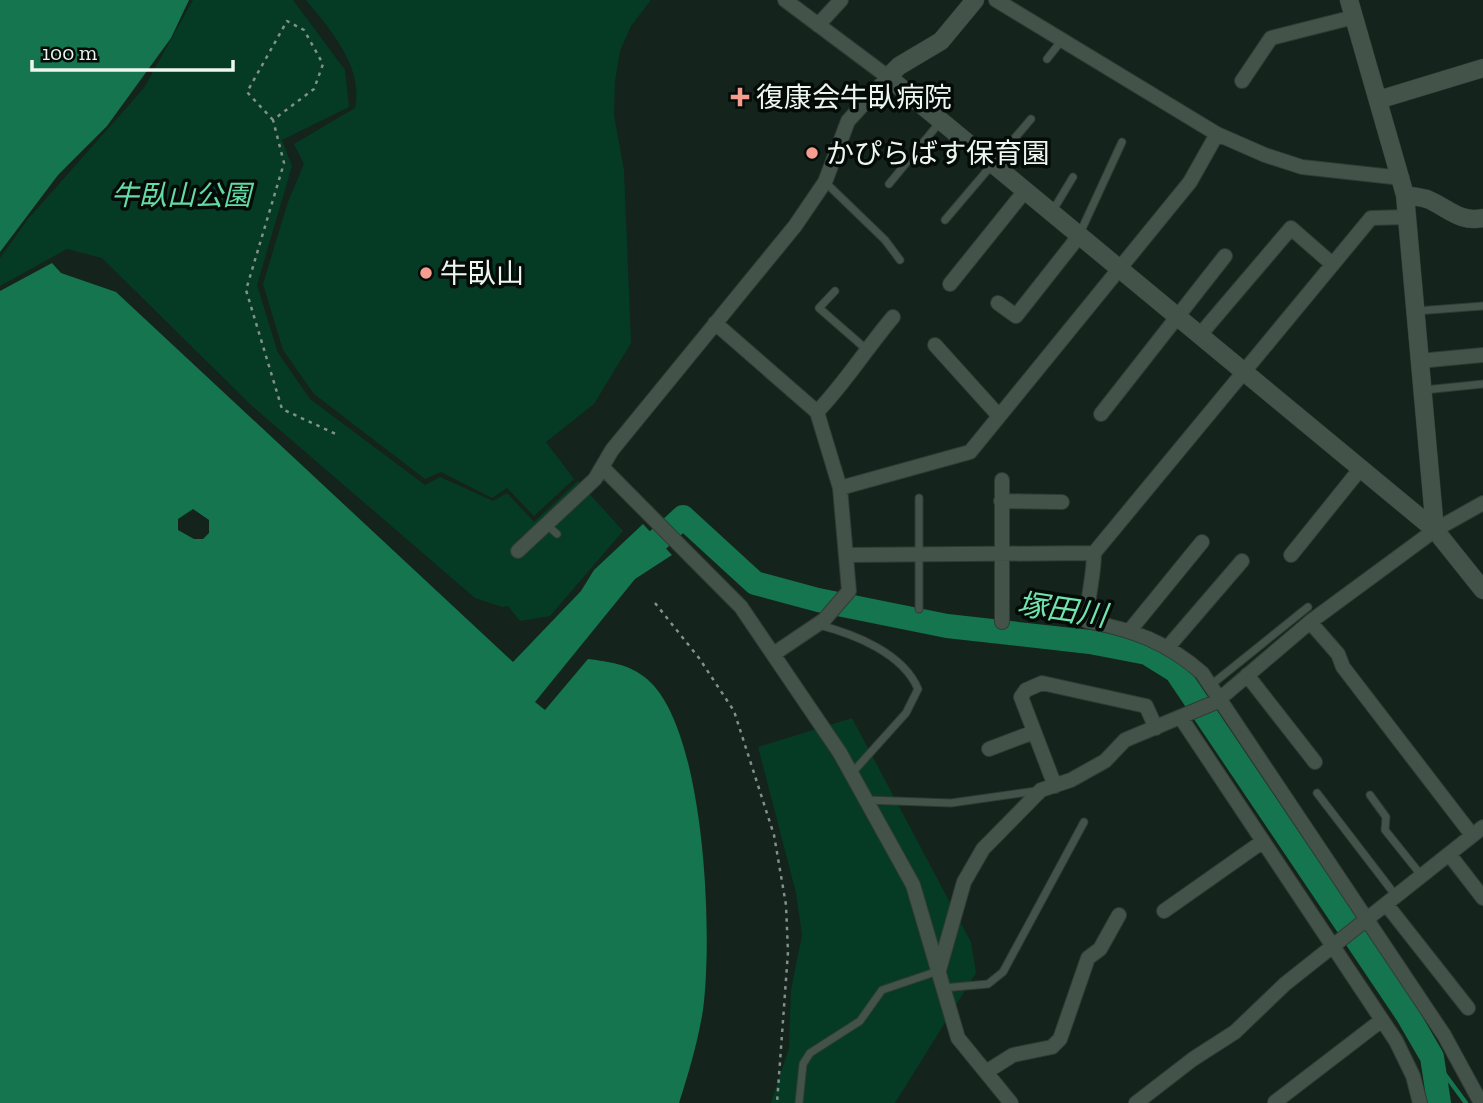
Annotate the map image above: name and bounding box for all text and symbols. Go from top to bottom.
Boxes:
scale bar [32,28,233,72]
text: 100 m [42,40,97,65]
place label: 復康会牛臥病院 [756,81,952,114]
marker: 復康会牛臥病院 [730,87,750,107]
place label: かぴらばす保育園 [826,137,1050,170]
marker: かぴらばす保育園 [804,145,820,161]
park label: 牛臥山公園 [111,179,255,212]
place label: 牛臥山 [440,257,524,290]
marker: 牛臥山 [418,265,434,281]
water label: 塚田川 [1015,586,1112,635]

